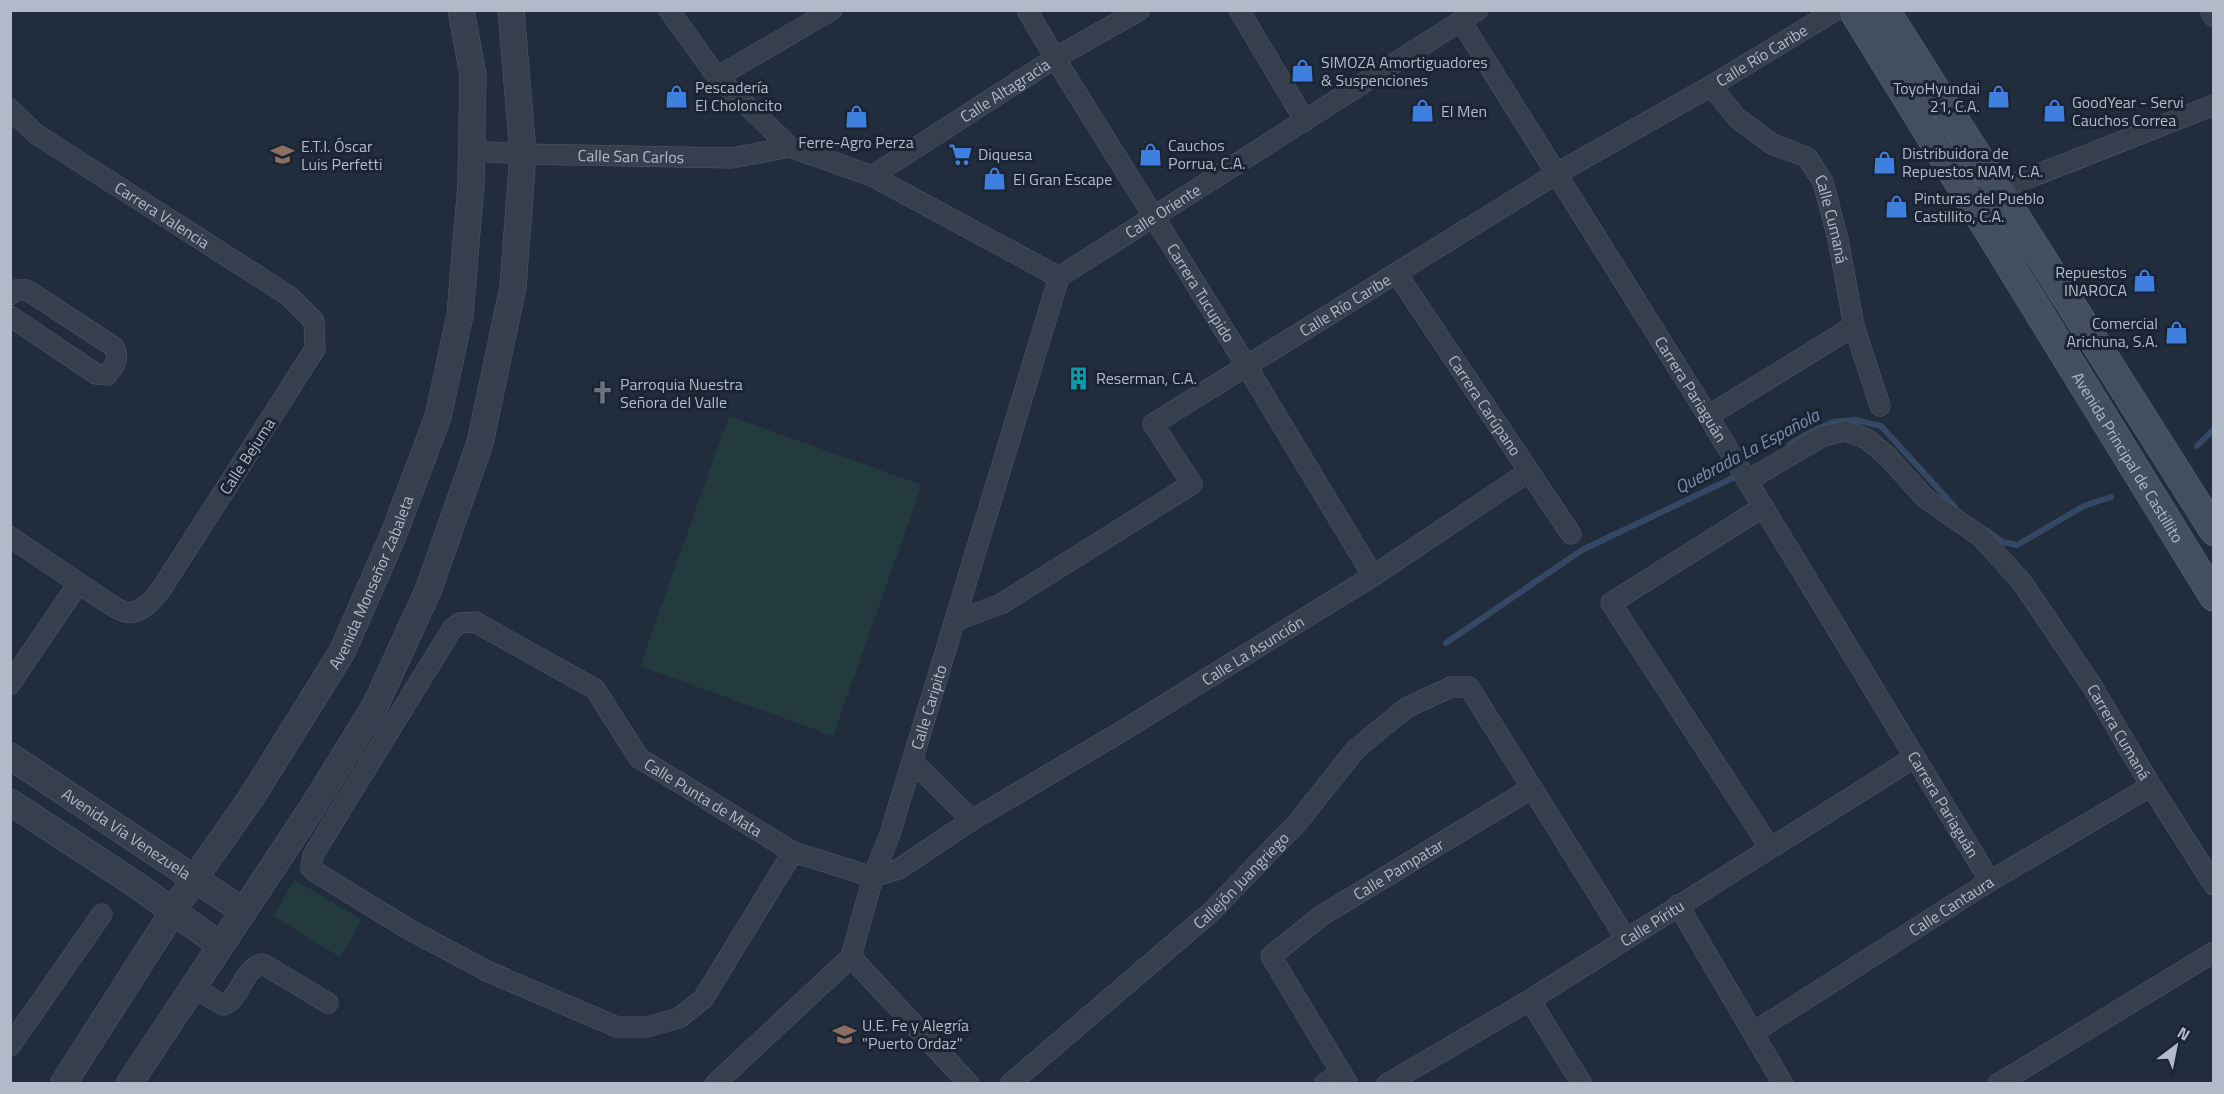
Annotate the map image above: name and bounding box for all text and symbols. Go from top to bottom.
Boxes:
street label: Calle Río Caribe [1711,18,1812,92]
place label: SIMOZA Amortiguadores & Suspenciones [1321,50,1488,92]
street label: Calle Altagracia [955,52,1055,128]
shop icon: SIMOZA Amortiguadores & Suspenciones [1290,58,1316,84]
place label: Pescadería El Choloncito [695,75,782,117]
place label: ToyoHyundai 21, C.A. [1893,76,1980,118]
shop icon: Pescadería El Choloncito [664,83,690,109]
shop icon: ToyoHyundai 21, C.A. [1985,84,2011,110]
place label: GoodYear - Servi Cauchos Correa [2072,90,2184,132]
shop icon: El Men [1410,98,1436,124]
shop icon: GoodYear - Servi Cauchos Correa [2041,98,2067,124]
place label: El Men [1441,99,1487,123]
shop icon: Ferre-Agro Perza [843,104,869,130]
place label: Ferre-Agro Perza [798,130,914,154]
place label: Cauchos Porrua, C.A. [1168,133,1246,175]
place label: E.T.I. Óscar Luis Perfetti [301,134,383,176]
supermarket icon: Diquesa [947,141,973,167]
shop icon: Cauchos Porrua, C.A. [1137,141,1163,167]
place label: Distribuidora de Repuestos NAM, C.A. [1902,141,2043,183]
school or university icon: E.T.I. Óscar Luis Perfetti [270,142,296,168]
place label: Diquesa [978,142,1032,166]
street label: Calle San Carlos [577,143,684,169]
shop icon: Distribuidora de Repuestos NAM, C.A. [1871,149,1897,175]
shop icon: El Gran Escape [982,166,1008,192]
place label: El Gran Escape [1013,167,1112,191]
street label: Calle Cumaná [1809,169,1854,265]
street label: Carrera Valencia [110,175,215,254]
street label: Calle Oriente [1120,178,1205,244]
place label: Pinturas del Pueblo Castillito, C.A. [1914,186,2045,228]
shop icon: Pinturas del Pueblo Castillito, C.A. [1883,194,1909,220]
street label: Carrera Tucupido [1161,238,1241,347]
place label: Repuestos INAROCA [2055,260,2127,302]
street label: Calle Río Caribe [1295,267,1395,342]
shop icon: Repuestos INAROCA [2132,268,2158,294]
place label: Comercial Arichuna, S.A. [2067,311,2158,353]
shop icon: Comercial Arichuna, S.A. [2163,319,2189,345]
street label: Carrera Pariaguán [1649,331,1733,447]
street label: Carrera Carúpano [1442,350,1527,461]
building icon: Reserman, C.A. [1065,365,1091,391]
place label: Reserman, C.A. [1096,366,1197,390]
street label: Avenida Principal de Castillito [2066,367,2190,547]
place label: Parroquia Nuestra Señora del Valle [620,372,743,414]
church icon: Parroquia Nuestra Señora del Valle [589,380,615,406]
water label: Quebrada La Española [1670,401,1825,500]
street label: Calle Bejuma [213,413,281,499]
street label: Avenida Monseñor Zabaleta [322,492,419,674]
street label: Calle La Asunción [1197,610,1309,691]
street label: Calle Caripito [904,662,953,752]
street label: Carrera Cumaná [2081,679,2157,784]
street label: Carrera Pariaguán [1902,746,1985,862]
street label: Calle Punta de Mata [640,752,767,843]
street label: Avenida Vía Venezuela [57,782,196,885]
street label: Callejón Juangriego [1188,826,1294,935]
street label: Calle Pampatar [1349,832,1449,906]
street label: Calle Cantaura [1904,870,1998,942]
street label: Calle Píritu [1615,894,1689,952]
place label: U.E. Fe y Alegría "Puerto Ordaz" [862,1013,969,1055]
north arrow [2146,1016,2206,1076]
text: N [2173,1020,2195,1046]
school or university icon: U.E. Fe y Alegría "Puerto Ordaz" [831,1021,857,1047]

